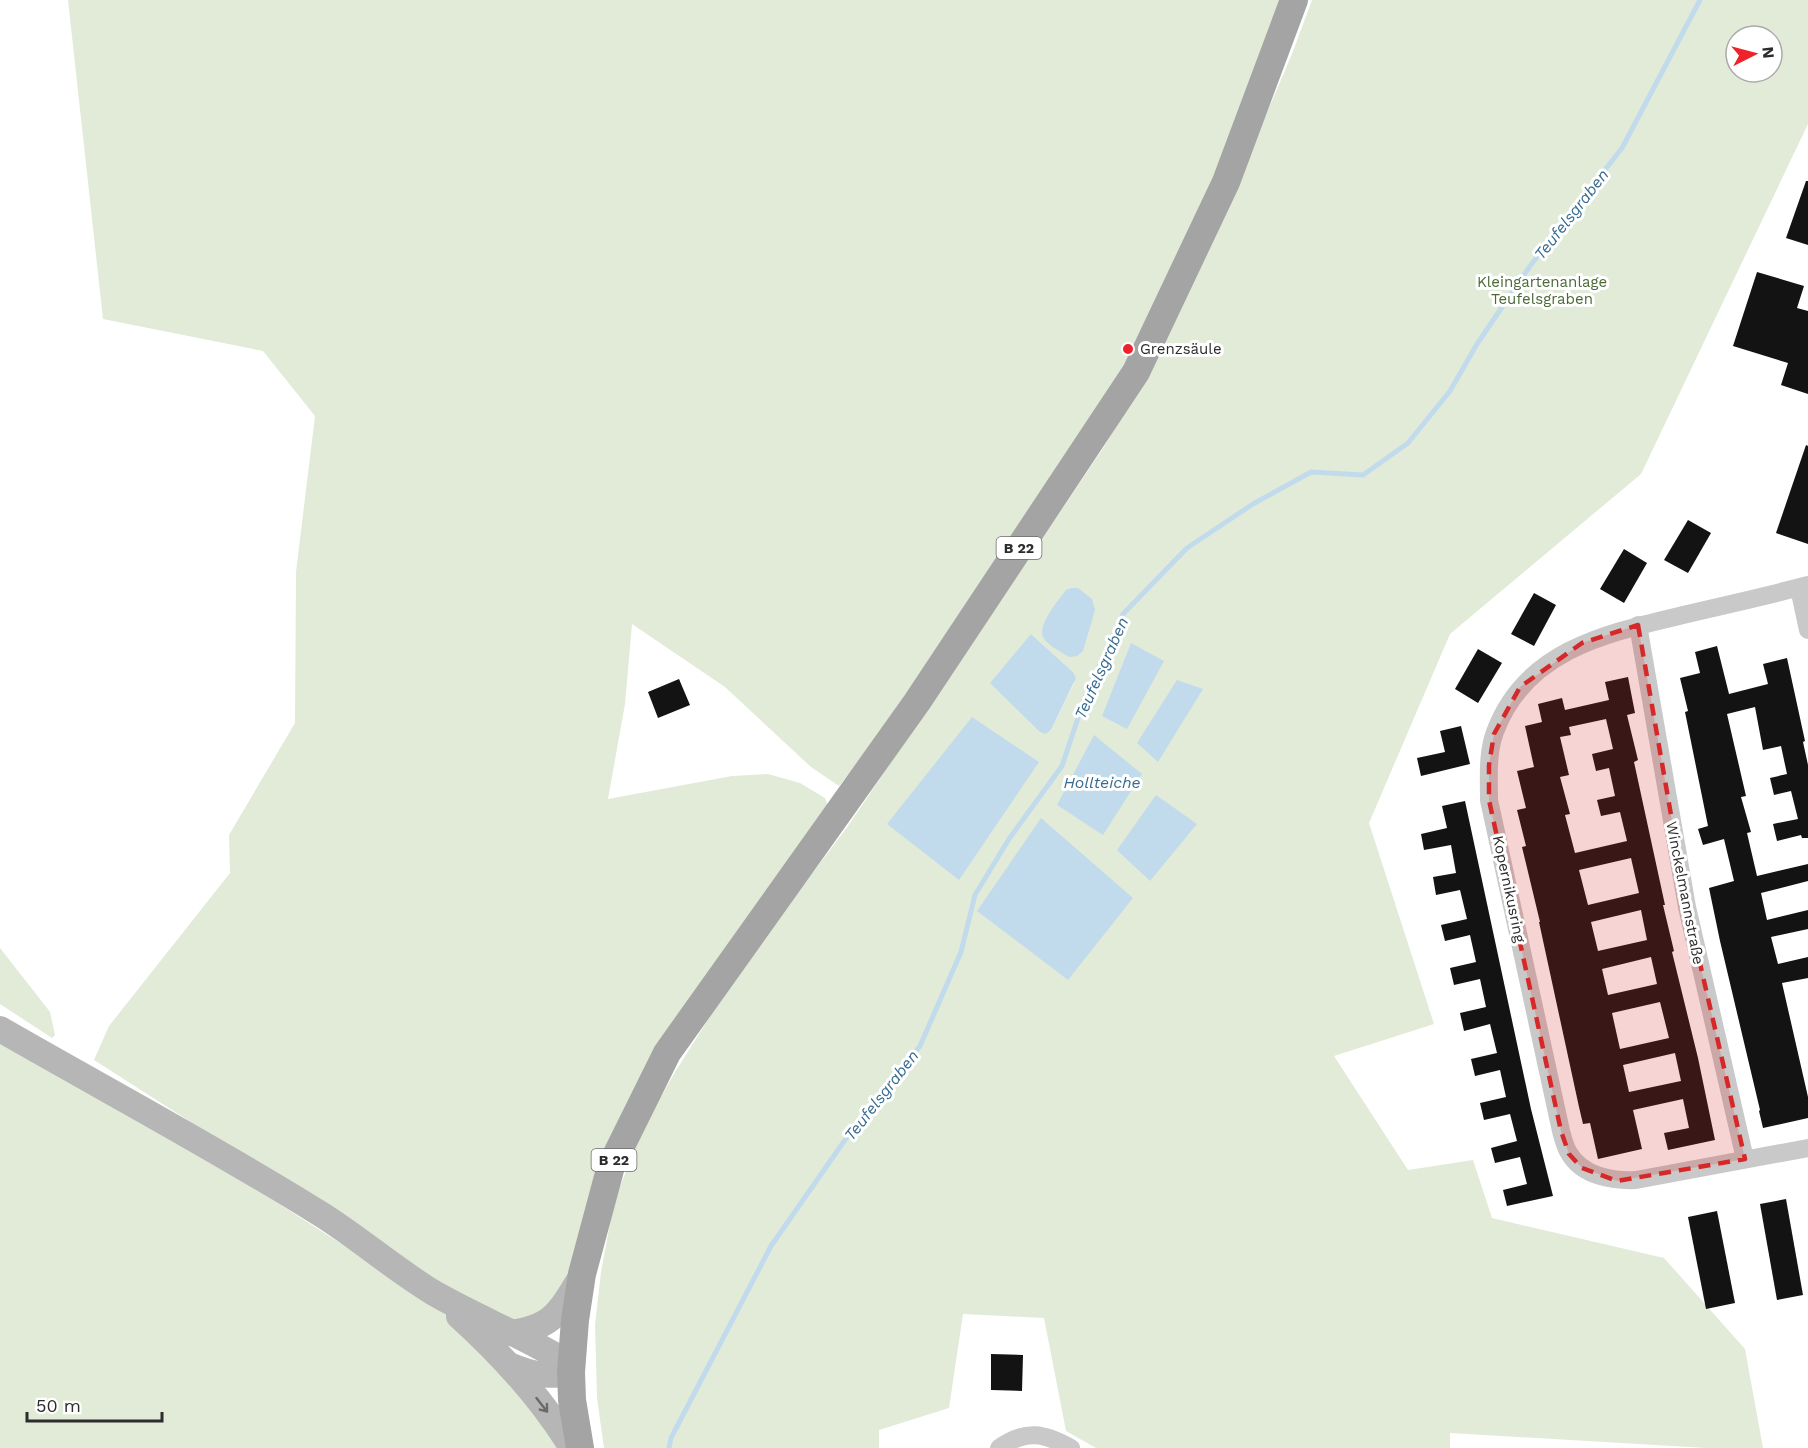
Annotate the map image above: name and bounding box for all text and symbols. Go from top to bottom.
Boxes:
north arrow [1724,24,1784,84]
text: N [1758,46,1778,59]
water label: Teufelsgraben [1530,165,1613,263]
park label: Kleingartenanlage Teufelsgraben [1477,273,1607,308]
place label: Grenzsäule [1140,340,1222,358]
marker: Grenzsäule [1121,342,1135,356]
road number: B 22 [996,537,1042,559]
water label: Teufelsgraben [1071,614,1132,722]
water label: Hollteiche [1063,773,1141,792]
street label: Winckelmannstraße [1662,820,1708,966]
street label: Kopernikusring [1489,834,1529,944]
water label: Teufelsgraben [840,1046,923,1144]
road number: B 22 [592,1149,636,1171]
scale bar [27,1385,162,1423]
text: 50 m [36,1395,81,1416]
one-way arrow [535,1397,548,1413]

